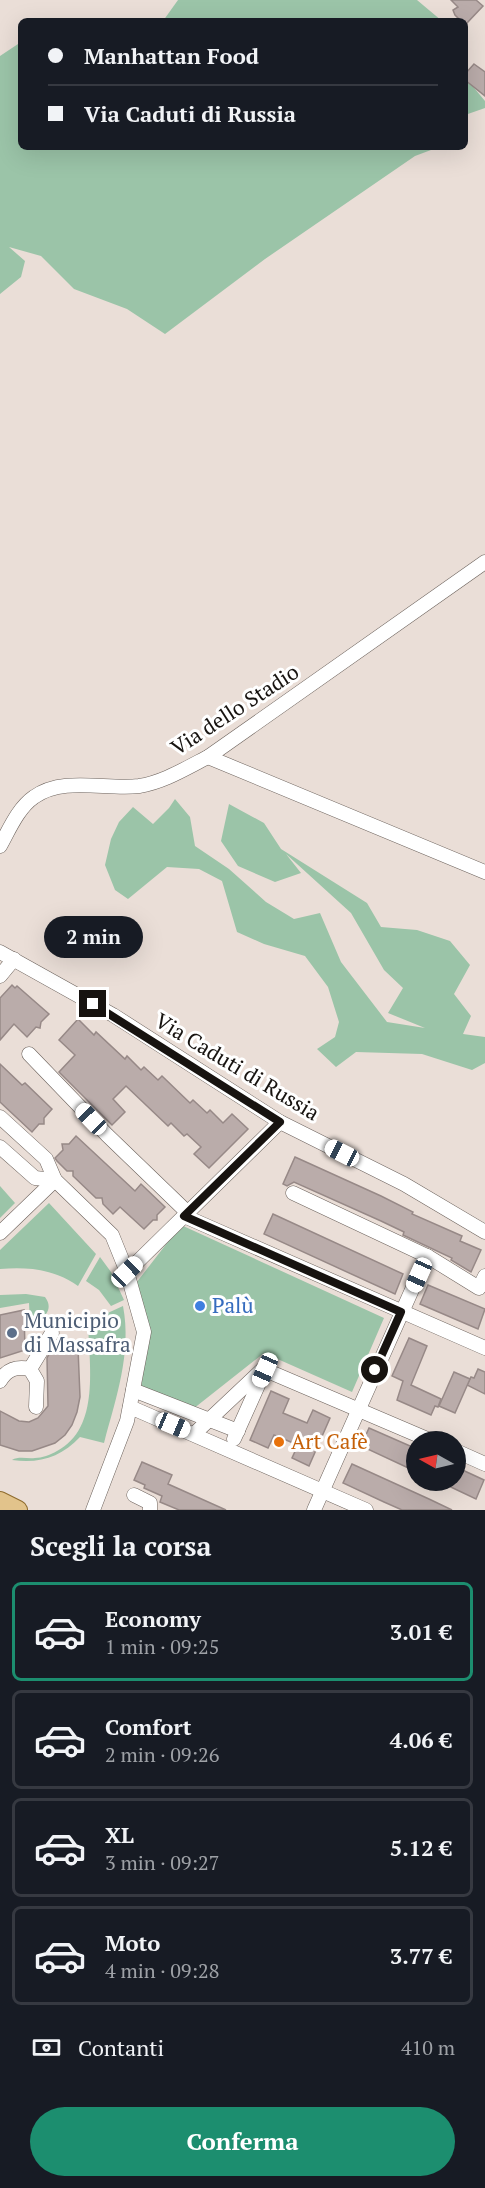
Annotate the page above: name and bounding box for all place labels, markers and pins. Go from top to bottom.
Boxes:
place label: Palù [212,1291,253,1319]
marker: Palù [193,1299,207,1313]
place label: Municipio di Massafra [24,1306,131,1358]
marker: Municipio di Massafra [5,1326,19,1340]
place label: Art Cafè [291,1427,368,1455]
marker: Art Cafè [272,1435,286,1449]

